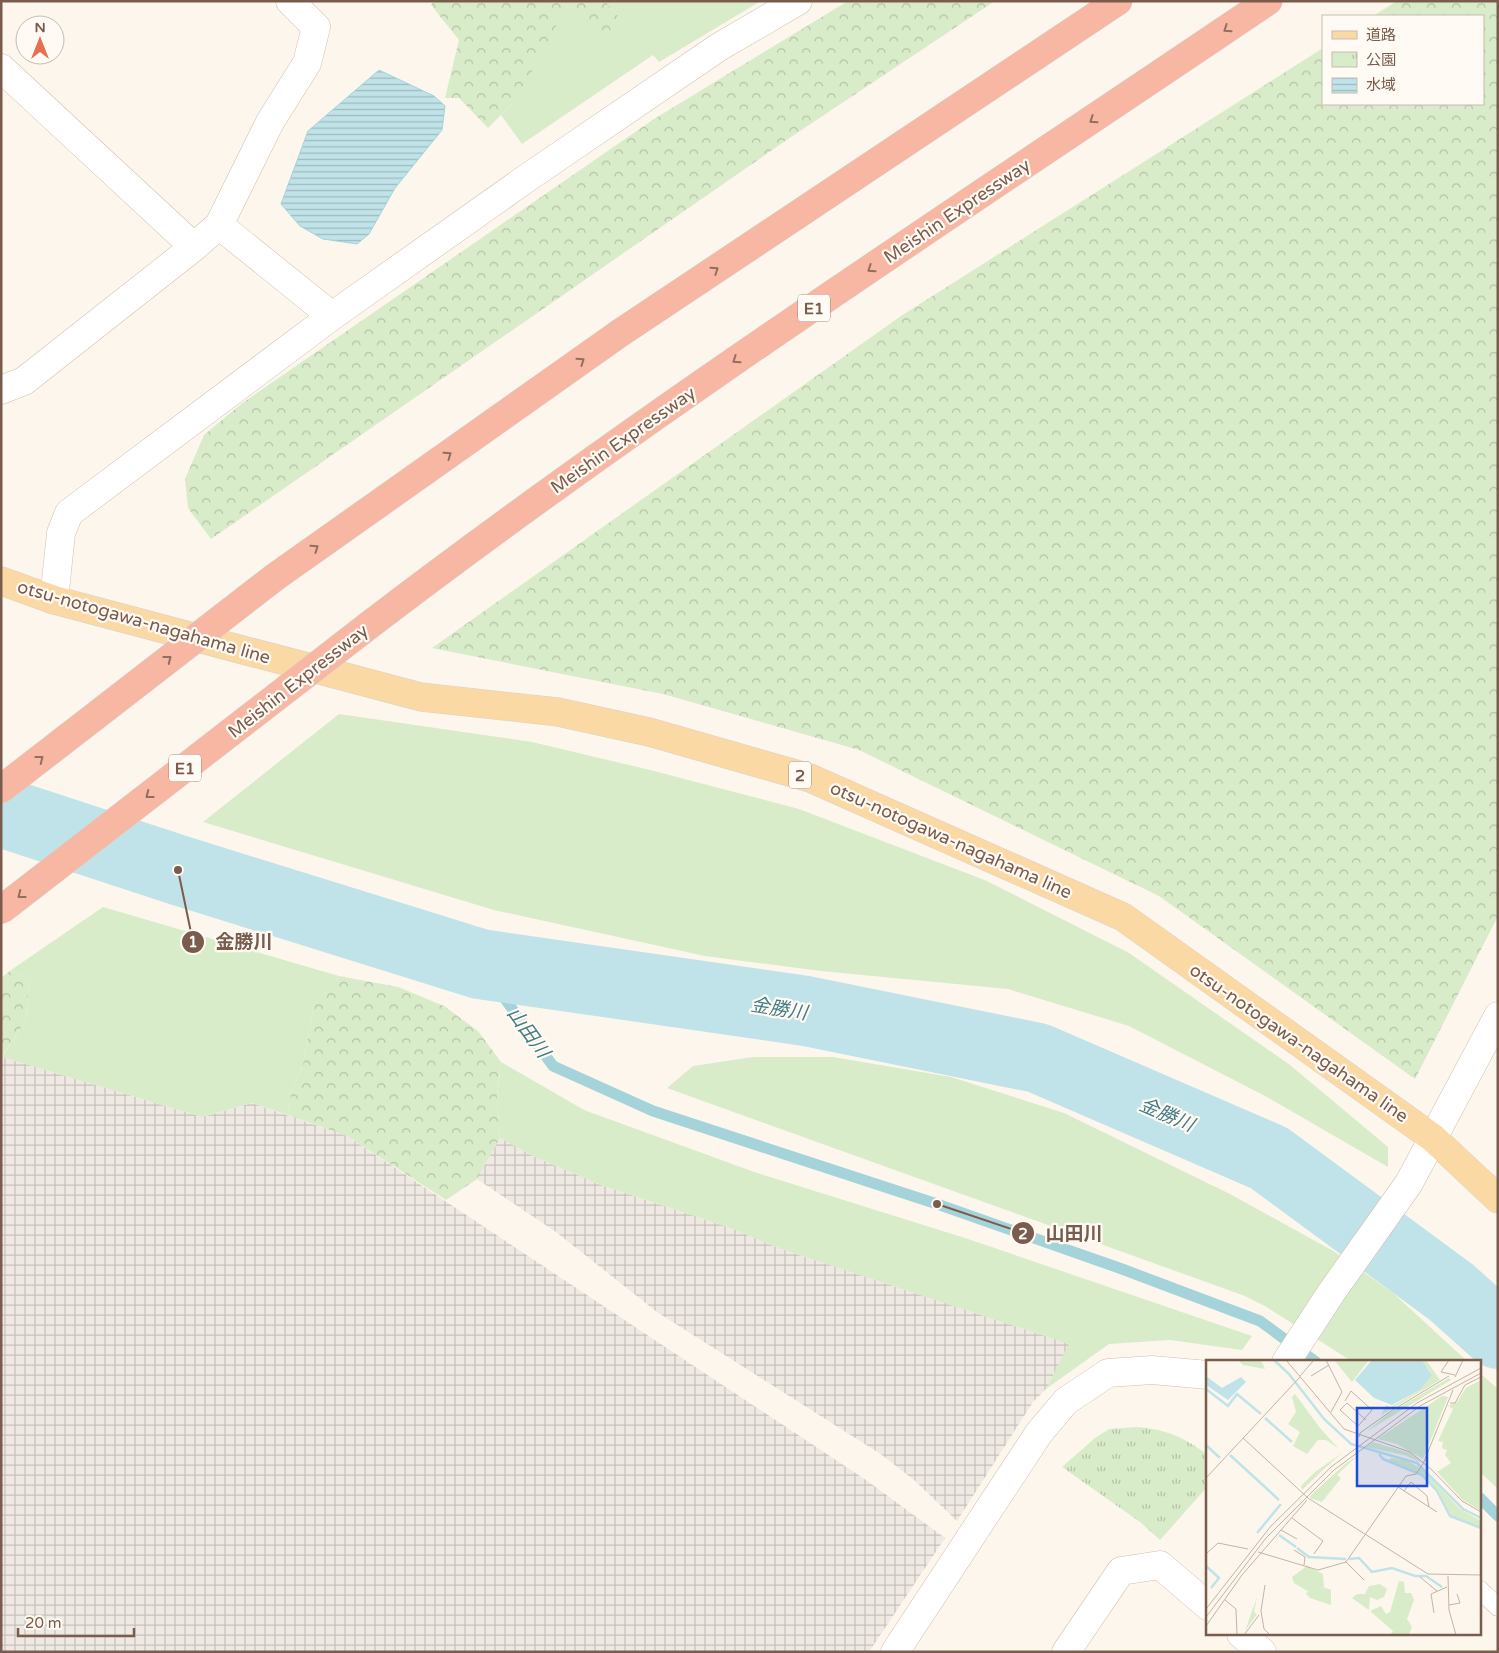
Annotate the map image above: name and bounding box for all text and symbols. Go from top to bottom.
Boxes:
north arrow [15,15,65,65]
legend [1322,15,1484,105]
text: N [34,19,46,36]
one-way arrow [1223,22,1232,32]
text: 道路 [1366,26,1396,44]
text: 公園 [1366,51,1396,69]
text: 水域 [1366,76,1396,94]
one-way arrow [1089,113,1098,123]
street label: Meishin Expressway [880,154,1035,268]
one-way arrow [867,263,877,272]
one-way arrow [710,267,719,276]
road number: E1 [798,294,830,322]
one-way arrow [732,354,742,363]
one-way arrow [575,358,585,367]
street label: Meishin Expressway [546,382,700,498]
one-way arrow [442,452,452,461]
one-way arrow [309,546,318,554]
street label: otsu-notogawa-nagahama line [15,575,273,669]
street label: Meishin Expressway [223,619,373,743]
one-way arrow [162,657,171,665]
road number: E1 [169,754,201,781]
one-way arrow [34,756,43,764]
road number: 2 [789,762,811,788]
street label: otsu-notogawa-nagahama line [827,777,1075,903]
one-way arrow [146,790,155,799]
one-way arrow [18,889,27,897]
callout: 金勝川 [181,925,283,959]
text: 金勝川 [215,931,273,953]
text: 1 [188,933,198,951]
street label: otsu-notogawa-nagahama line [1185,959,1413,1127]
water label: 金勝川 [749,994,811,1025]
water label: 山田川 [503,1003,555,1064]
water label: 金勝川 [1136,1094,1199,1137]
callout: 山田川 [1010,1216,1112,1250]
text: 山田川 [1045,1223,1103,1245]
text: 2 [1018,1225,1028,1243]
inset map [1206,1360,1482,1636]
scale bar [18,1606,134,1638]
text: 20 m [25,1614,62,1632]

